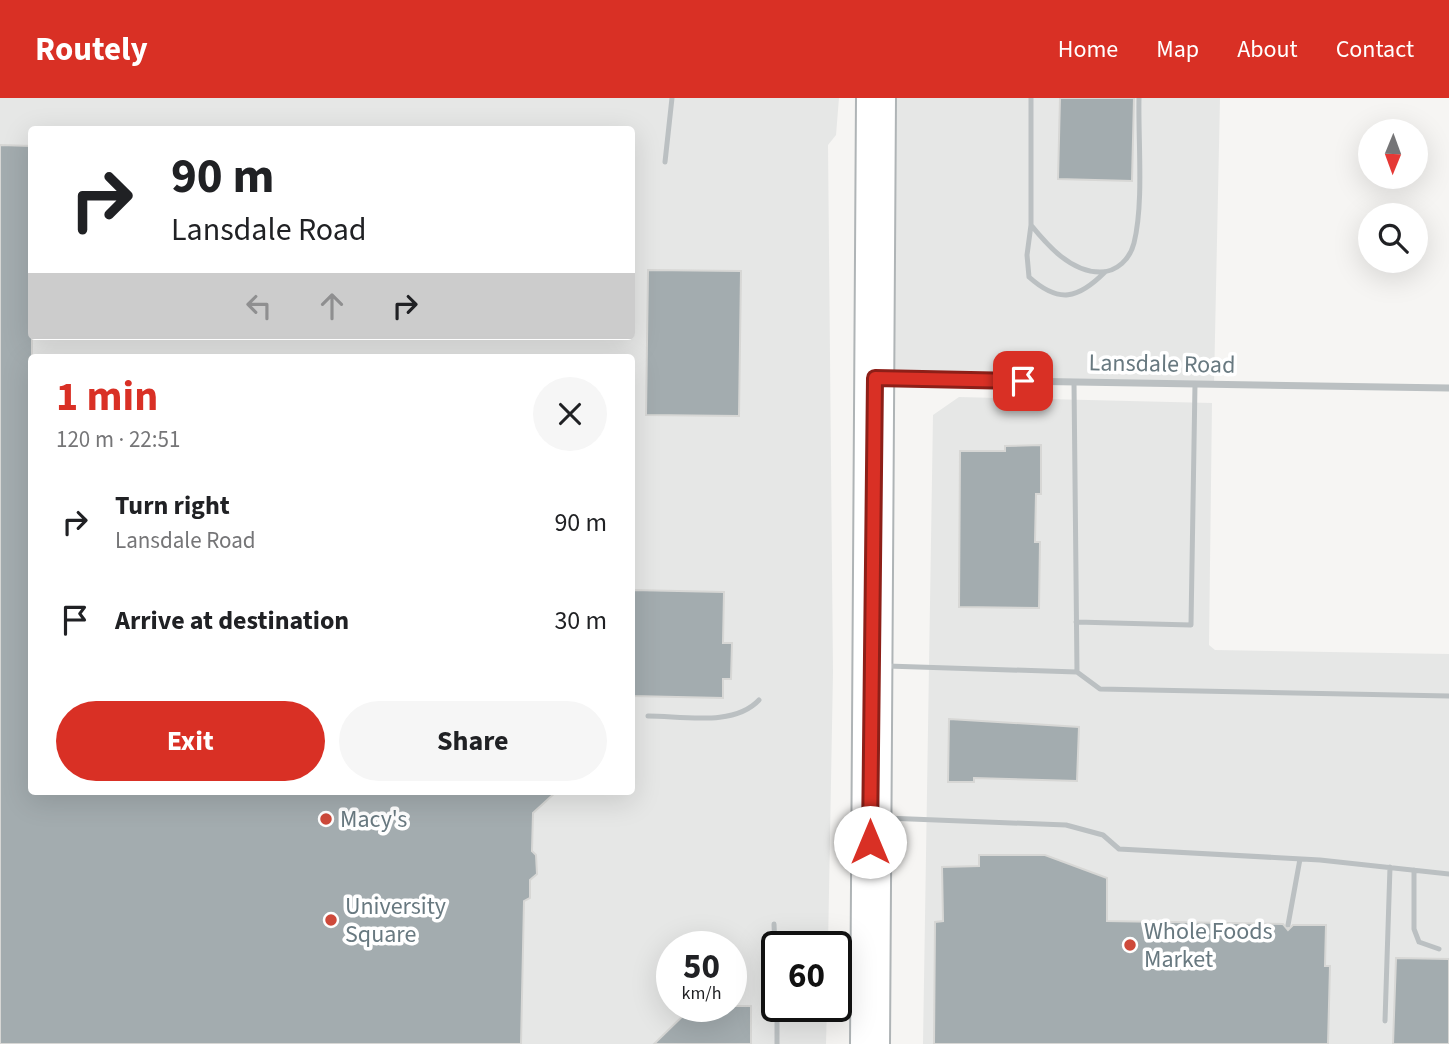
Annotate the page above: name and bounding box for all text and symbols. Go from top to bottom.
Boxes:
text: Routely [35,26,148,73]
text: Home [1058,32,1118,67]
text: Map [1156,32,1199,67]
text: About [1237,32,1298,67]
text: Contact [1336,32,1414,67]
north arrow [1358,119,1428,189]
map controls [1358,119,1428,273]
text: 90 m [171,142,275,212]
icon: right [56,154,147,245]
button: search [1358,203,1428,273]
text: Lansdale Road [171,207,367,253]
icon: left [240,287,278,325]
icon: ahead [313,287,351,325]
icon: right [386,287,424,325]
street label: Lansdale Road [1088,345,1236,383]
pin [993,351,1053,411]
icon: arrive [1004,362,1042,400]
text: 1 min [56,367,158,427]
button: close [533,377,607,451]
text: 120 m · 22:51 [56,423,180,456]
text: Turn right [115,487,230,524]
icon: right [56,503,94,541]
text: 90 m [554,504,607,541]
text: Lansdale Road [115,524,256,557]
icon: arrive [56,601,94,639]
text: Arrive at destination [115,602,349,639]
text: 30 m [554,602,607,639]
button: Exit [56,701,325,781]
button: Share [339,701,607,781]
place label: Macy's [340,802,407,837]
position arrow [833,805,907,879]
marker: Macy's [318,811,334,827]
place label: University Square [345,889,446,952]
marker: University Square [323,912,339,928]
place label: Whole Foods Market [1144,914,1273,977]
speed limit sign: 60 [761,931,852,1022]
marker: Whole Foods Market [1122,937,1138,953]
text: 50 [683,942,720,992]
text: km/h [682,981,721,1006]

